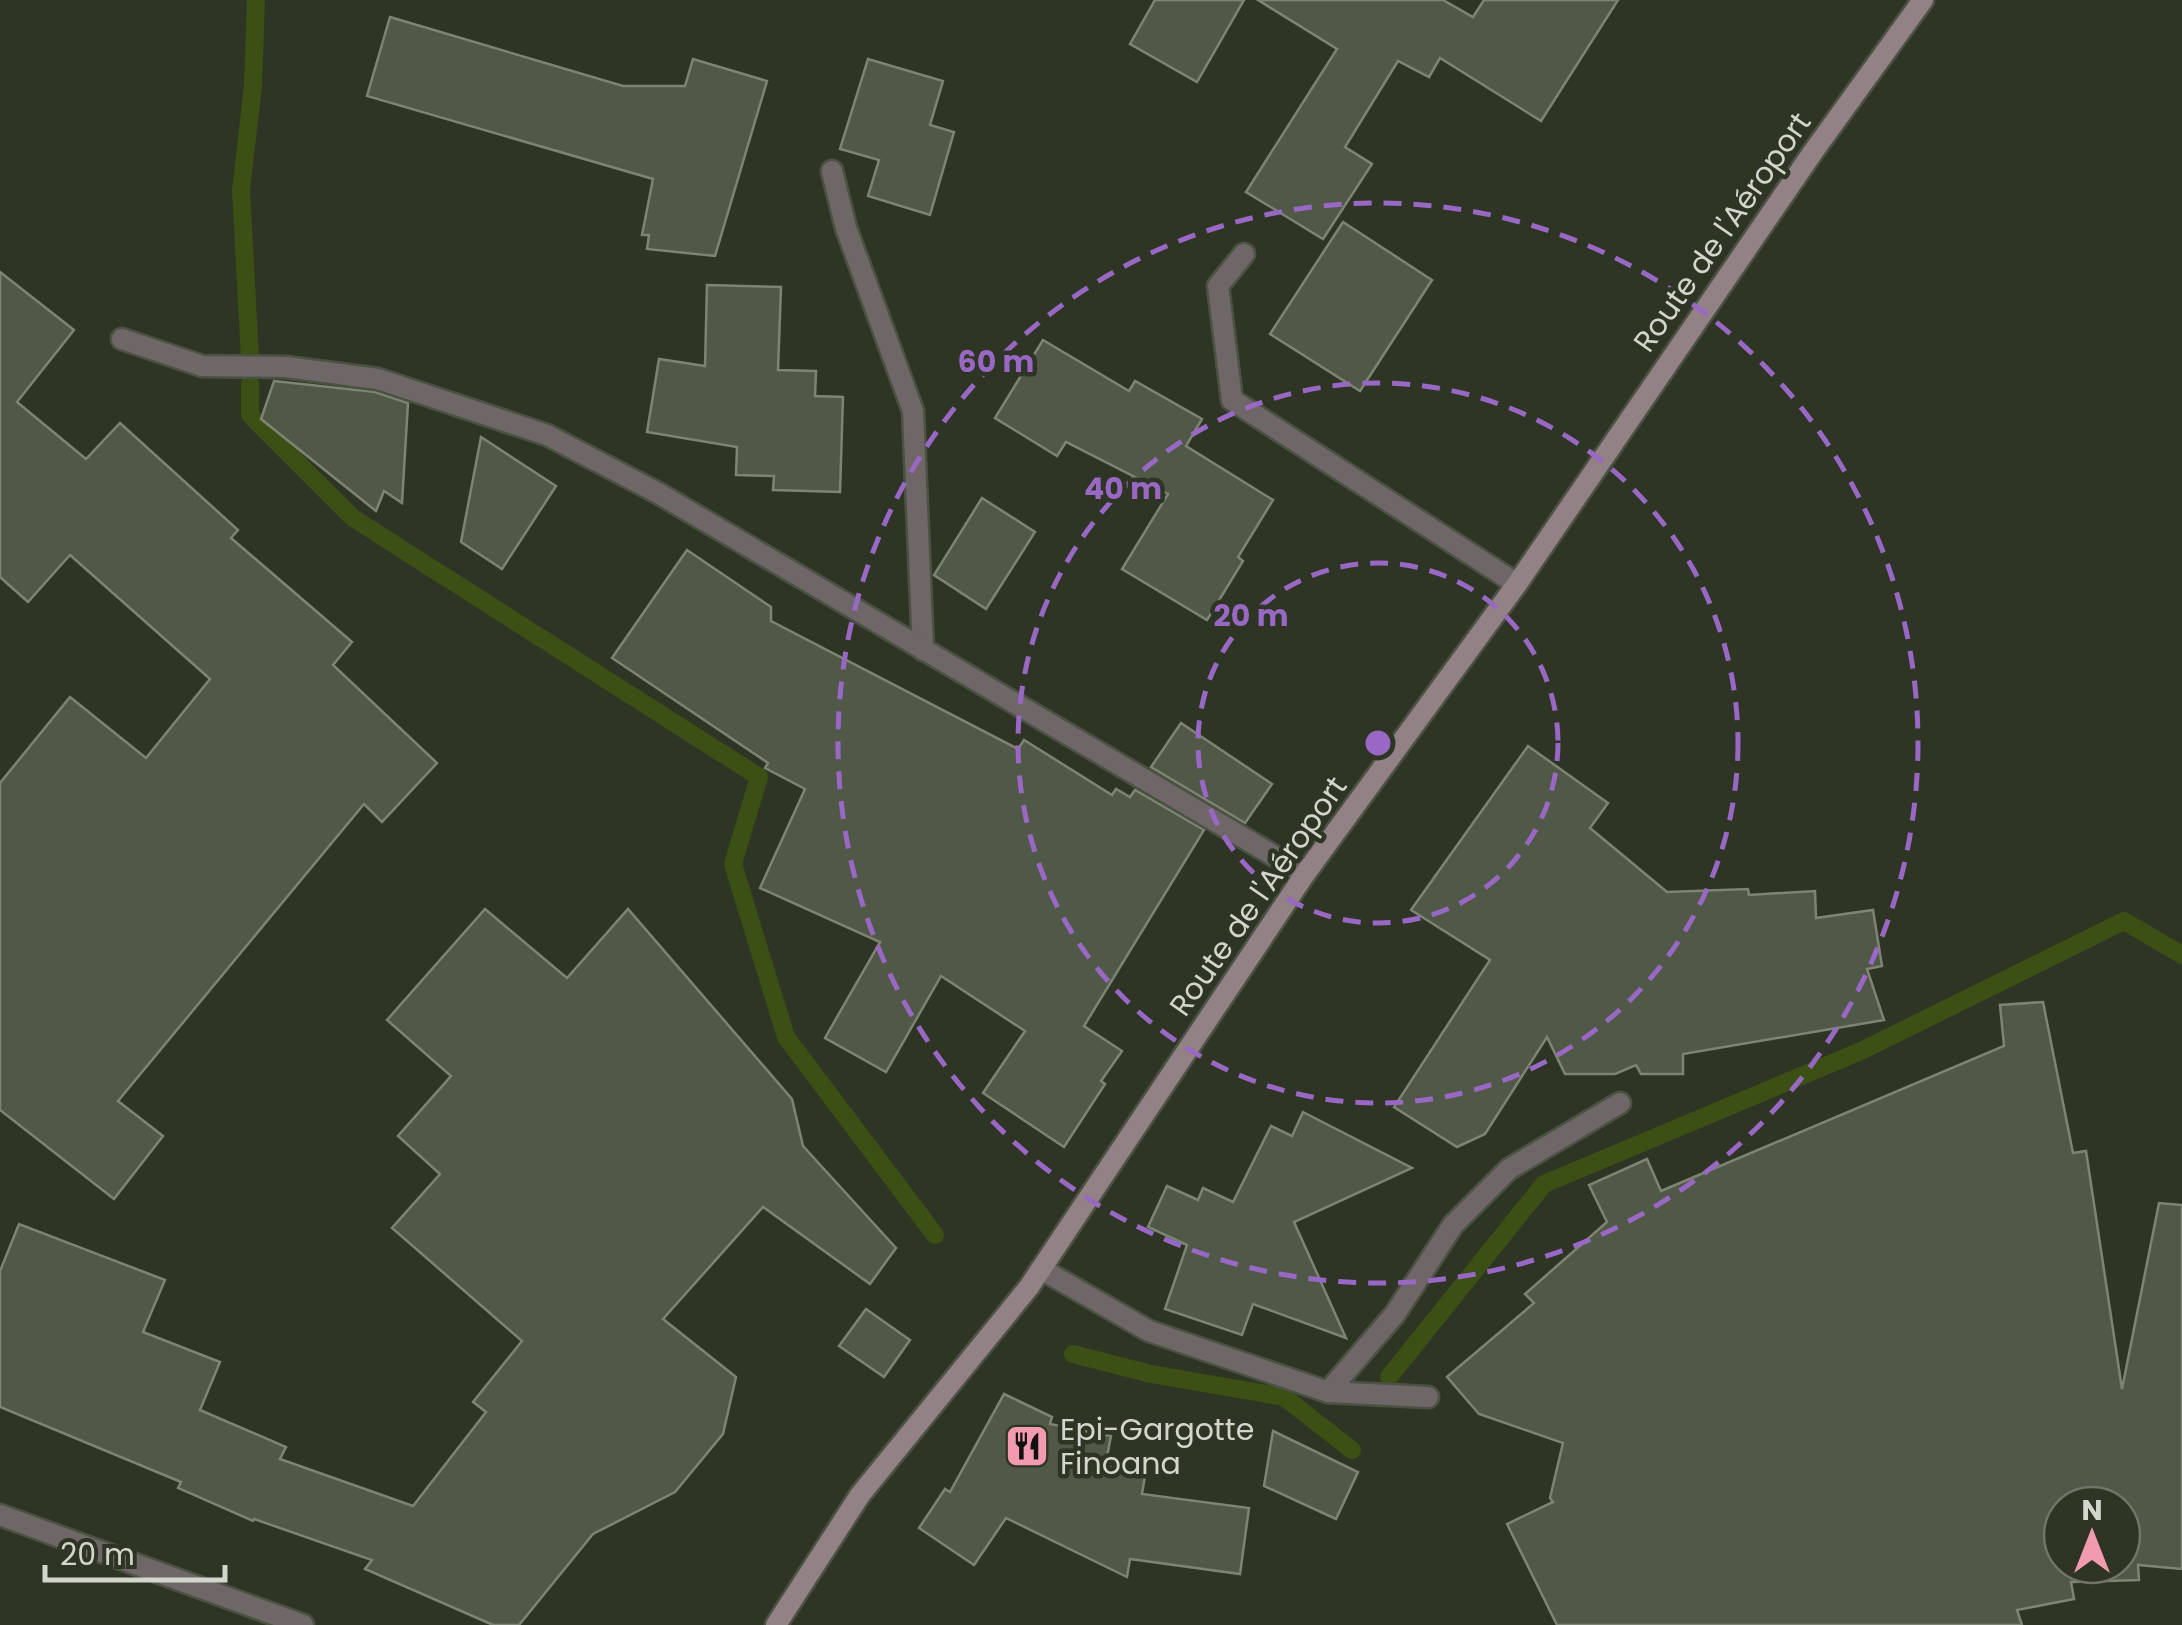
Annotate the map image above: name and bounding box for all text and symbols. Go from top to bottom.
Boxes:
street label: Route de l'Aéroport [1623,103,1821,361]
text: 60 m [958,340,1034,383]
text: 40 m [1084,467,1162,510]
text: 20 m [1214,594,1288,637]
centre of rings [1360,725,1396,761]
street label: Route de l'Aéroport [1159,767,1357,1025]
place label: Epi-Gargotte Finoana [1060,1408,1254,1485]
restaurant icon: Epi-Gargotte Finoana [1004,1423,1050,1469]
north arrow [2042,1485,2142,1585]
text: N [2081,1491,2103,1530]
scale bar [45,1520,225,1582]
text: 20 m [60,1533,135,1576]

